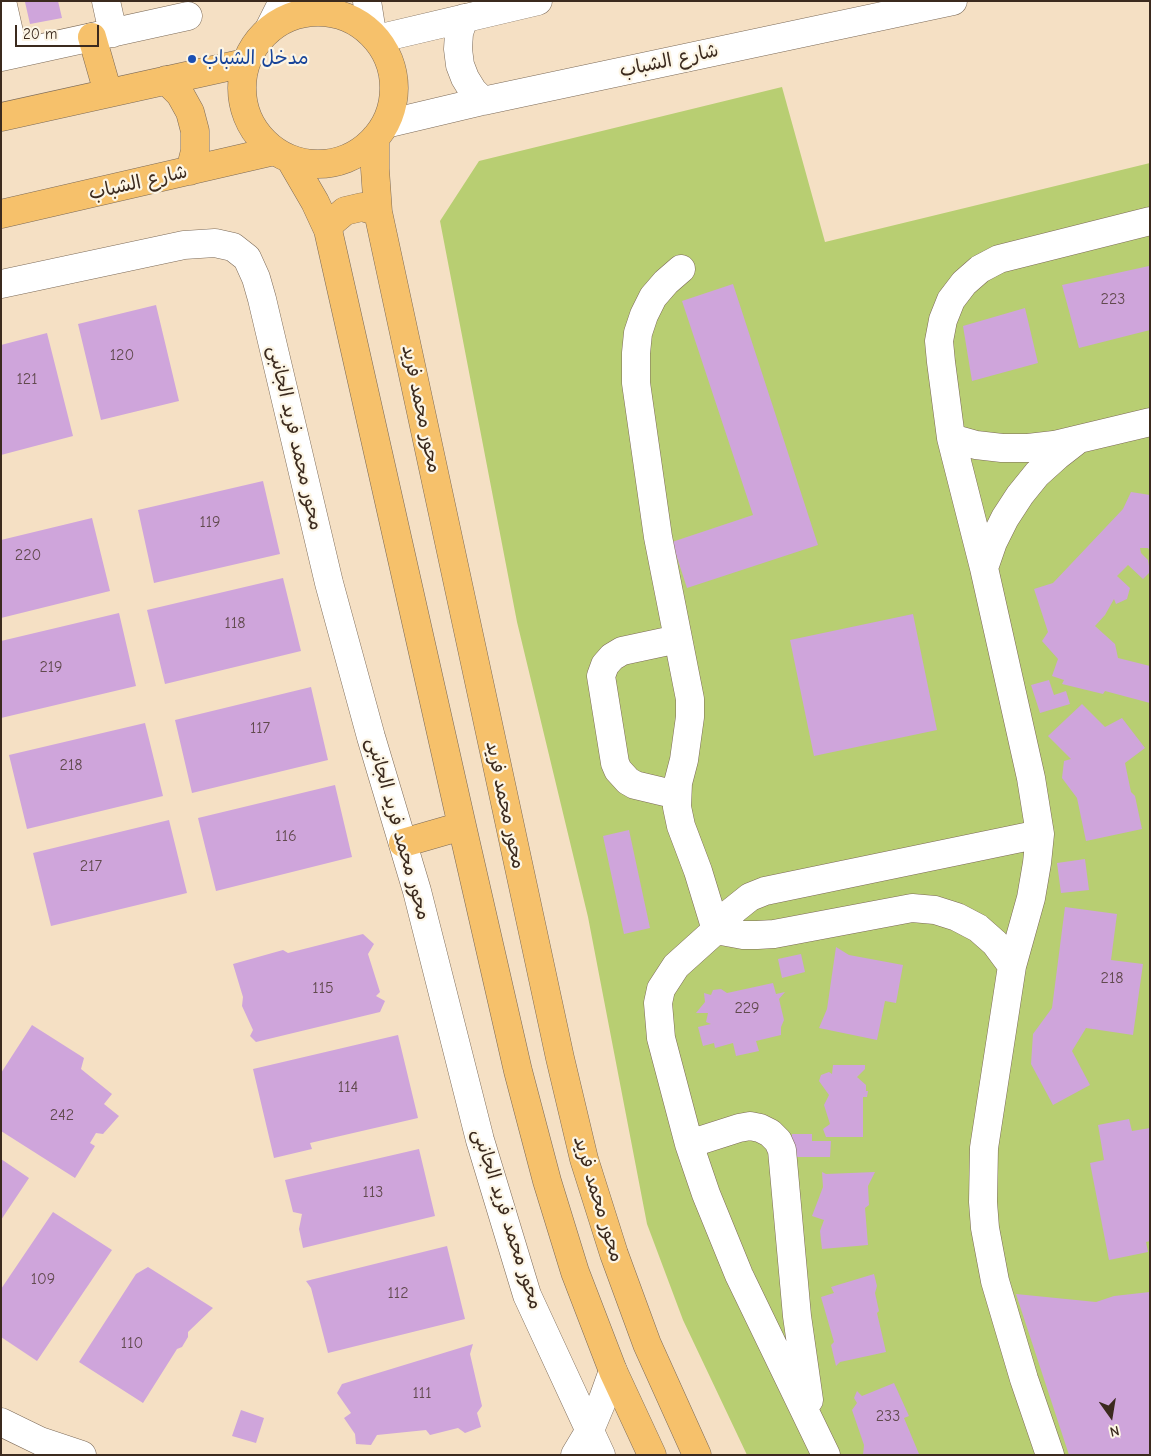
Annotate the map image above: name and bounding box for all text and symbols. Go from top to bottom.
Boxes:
scale bar [18,15,101,47]
text: 20 m [23,25,57,43]
street label: شارع الشباب [617,39,721,83]
place label: مدخل الشباب [202,48,309,70]
marker: مدخل الشباب [186,53,198,65]
street label: شارع الشباب [86,161,190,205]
house number: 223 [1101,289,1125,309]
street label: محور محمد فريد [396,343,446,475]
street label: محور محمد فريد الجانبى [263,344,327,532]
house number: 120 [110,345,134,365]
house number: 121 [16,369,38,389]
house number: 119 [199,512,221,532]
house number: 220 [15,545,41,565]
house number: 118 [225,613,245,633]
house number: 219 [39,657,63,677]
house number: 117 [250,718,270,738]
street label: محور محمد فريد الجانبى [361,735,435,923]
street label: محور محمد فريد [480,739,530,871]
house number: 218 [60,755,82,775]
house number: 116 [275,826,297,846]
house number: 217 [80,856,102,876]
house number: 218 [1101,968,1123,988]
house number: 115 [312,978,334,998]
house number: 229 [734,998,760,1018]
house number: 114 [338,1077,358,1097]
house number: 242 [50,1105,74,1125]
street label: محور محمد فريد الجانبى [467,1126,547,1312]
street label: محور محمد فريد [568,1133,628,1265]
house number: 113 [363,1182,383,1202]
house number: 109 [31,1269,55,1289]
house number: 112 [387,1283,409,1303]
house number: 110 [121,1333,143,1353]
house number: 111 [412,1383,432,1403]
north arrow [1086,1391,1136,1441]
house number: 233 [876,1406,900,1426]
text: N [1108,1422,1121,1440]

